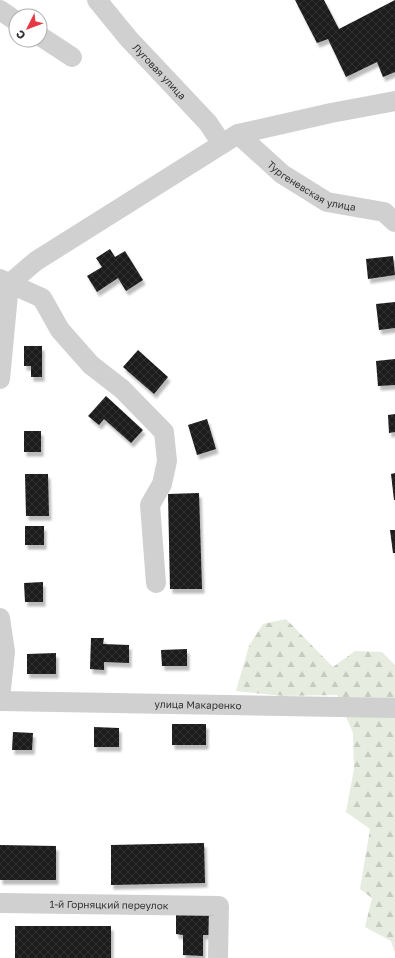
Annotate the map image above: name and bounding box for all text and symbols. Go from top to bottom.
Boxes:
north arrow [8,8,48,48]
text: С [13,28,28,42]
street label: Луговая улица [130,41,189,102]
street label: Тургеневская улица [265,158,357,213]
street label: улица Макаренко [154,698,242,711]
street label: 1-й Горняцкий переулок [49,898,169,911]

